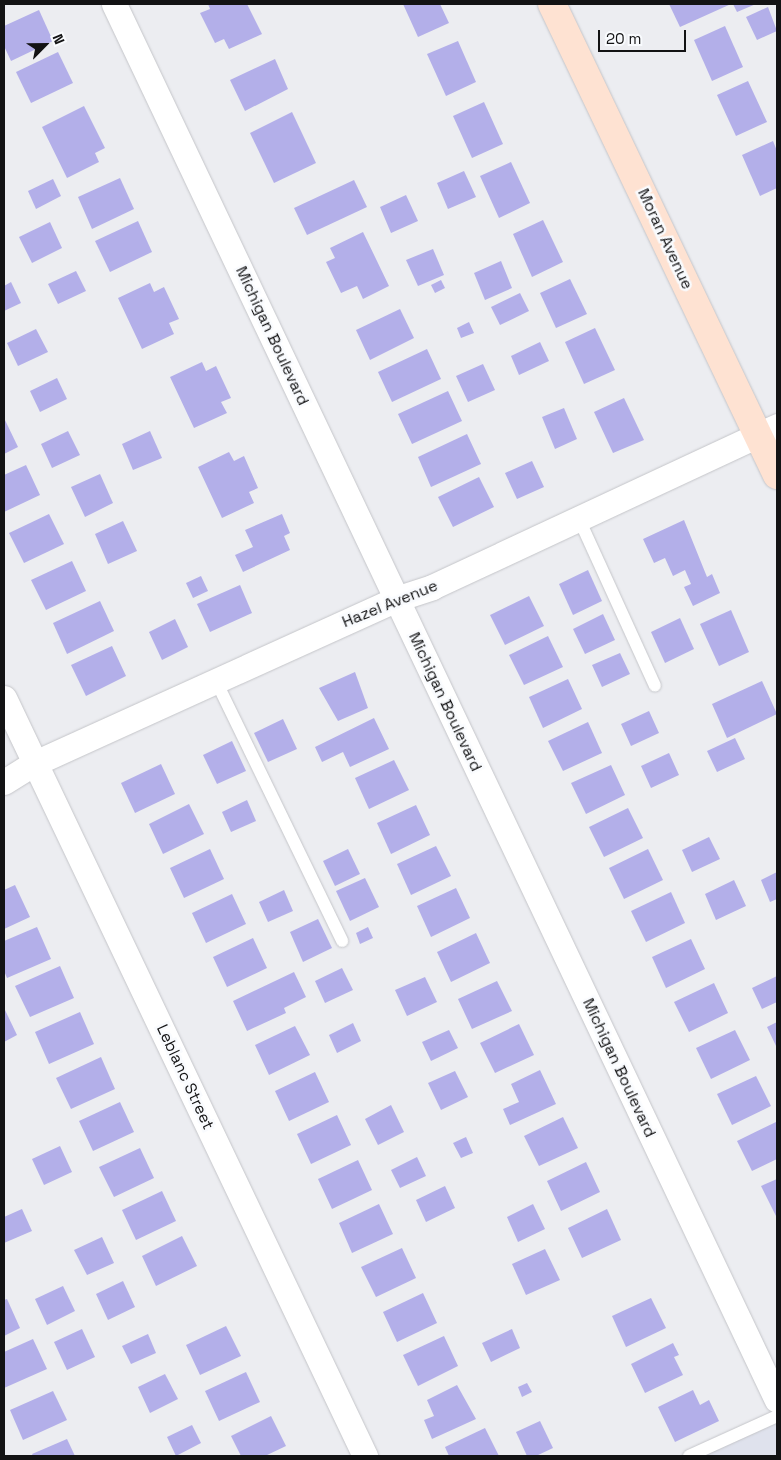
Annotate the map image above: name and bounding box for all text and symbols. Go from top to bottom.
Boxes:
north arrow [20,20,70,70]
scale bar [601,20,688,52]
text: 20 m [606,29,641,48]
text: N [49,31,69,47]
street label: Moran Avenue [633,185,697,293]
street label: Michigan Boulevard [231,263,313,409]
street label: Hazel Avenue [339,576,441,632]
street label: Michigan Boulevard [404,629,486,775]
street label: Michigan Boulevard [578,995,660,1141]
street label: Leblanc Street [152,1021,218,1133]

